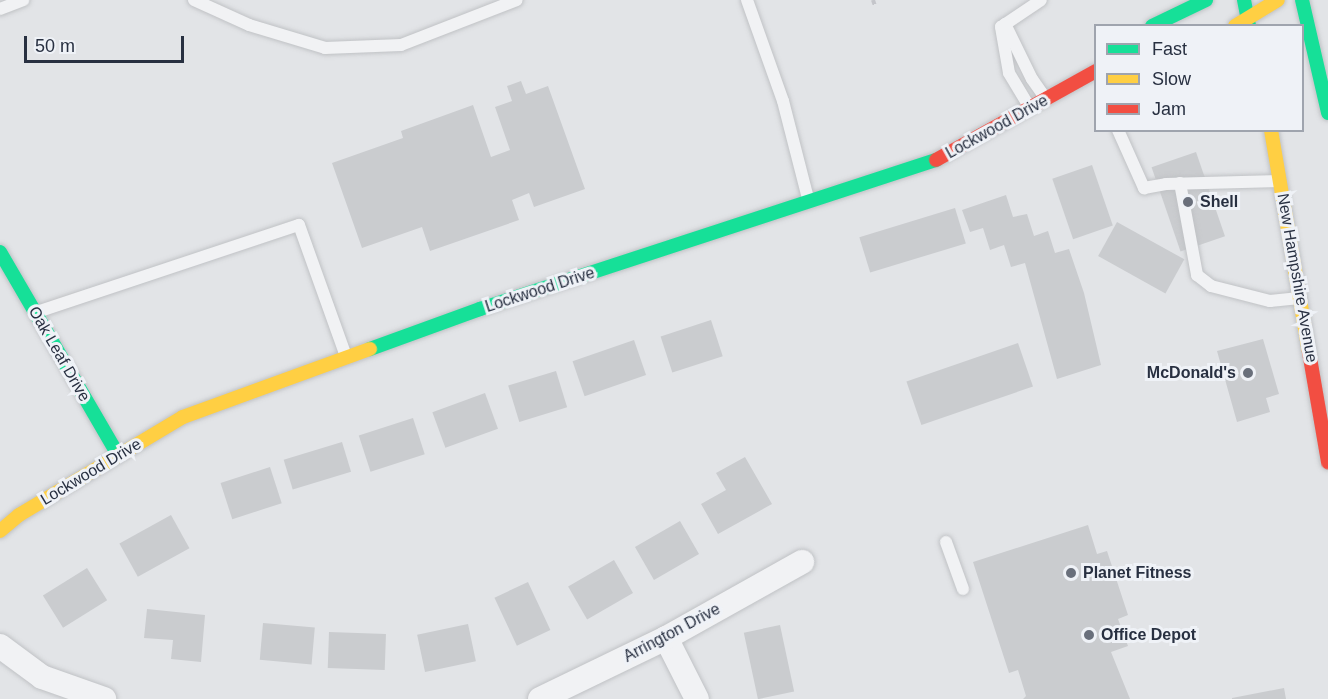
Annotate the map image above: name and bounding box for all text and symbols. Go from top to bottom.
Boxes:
scale bar [27,24,188,62]
legend [1094,24,1304,132]
text: 50 m [35,36,75,56]
text: Fast [1152,39,1187,59]
text: Slow [1152,69,1191,89]
street label: Lockwood Drive [943,91,1051,163]
text: Jam [1152,99,1186,119]
place label: Shell [1200,192,1238,212]
street label: New Hampshire Avenue [1273,192,1321,364]
marker: Shell [1181,195,1195,209]
street label: Lockwood Drive [483,263,597,317]
street label: Oak Leaf Drive [24,303,94,405]
place label: McDonald's [1147,363,1236,383]
marker: McDonald's [1241,366,1255,380]
street label: Lockwood Drive [37,434,145,510]
place label: Planet Fitness [1083,563,1191,583]
marker: Planet Fitness [1064,566,1078,580]
street label: Arrington Drive [620,599,724,667]
place label: Office Depot [1101,625,1196,645]
marker: Office Depot [1082,628,1096,642]

